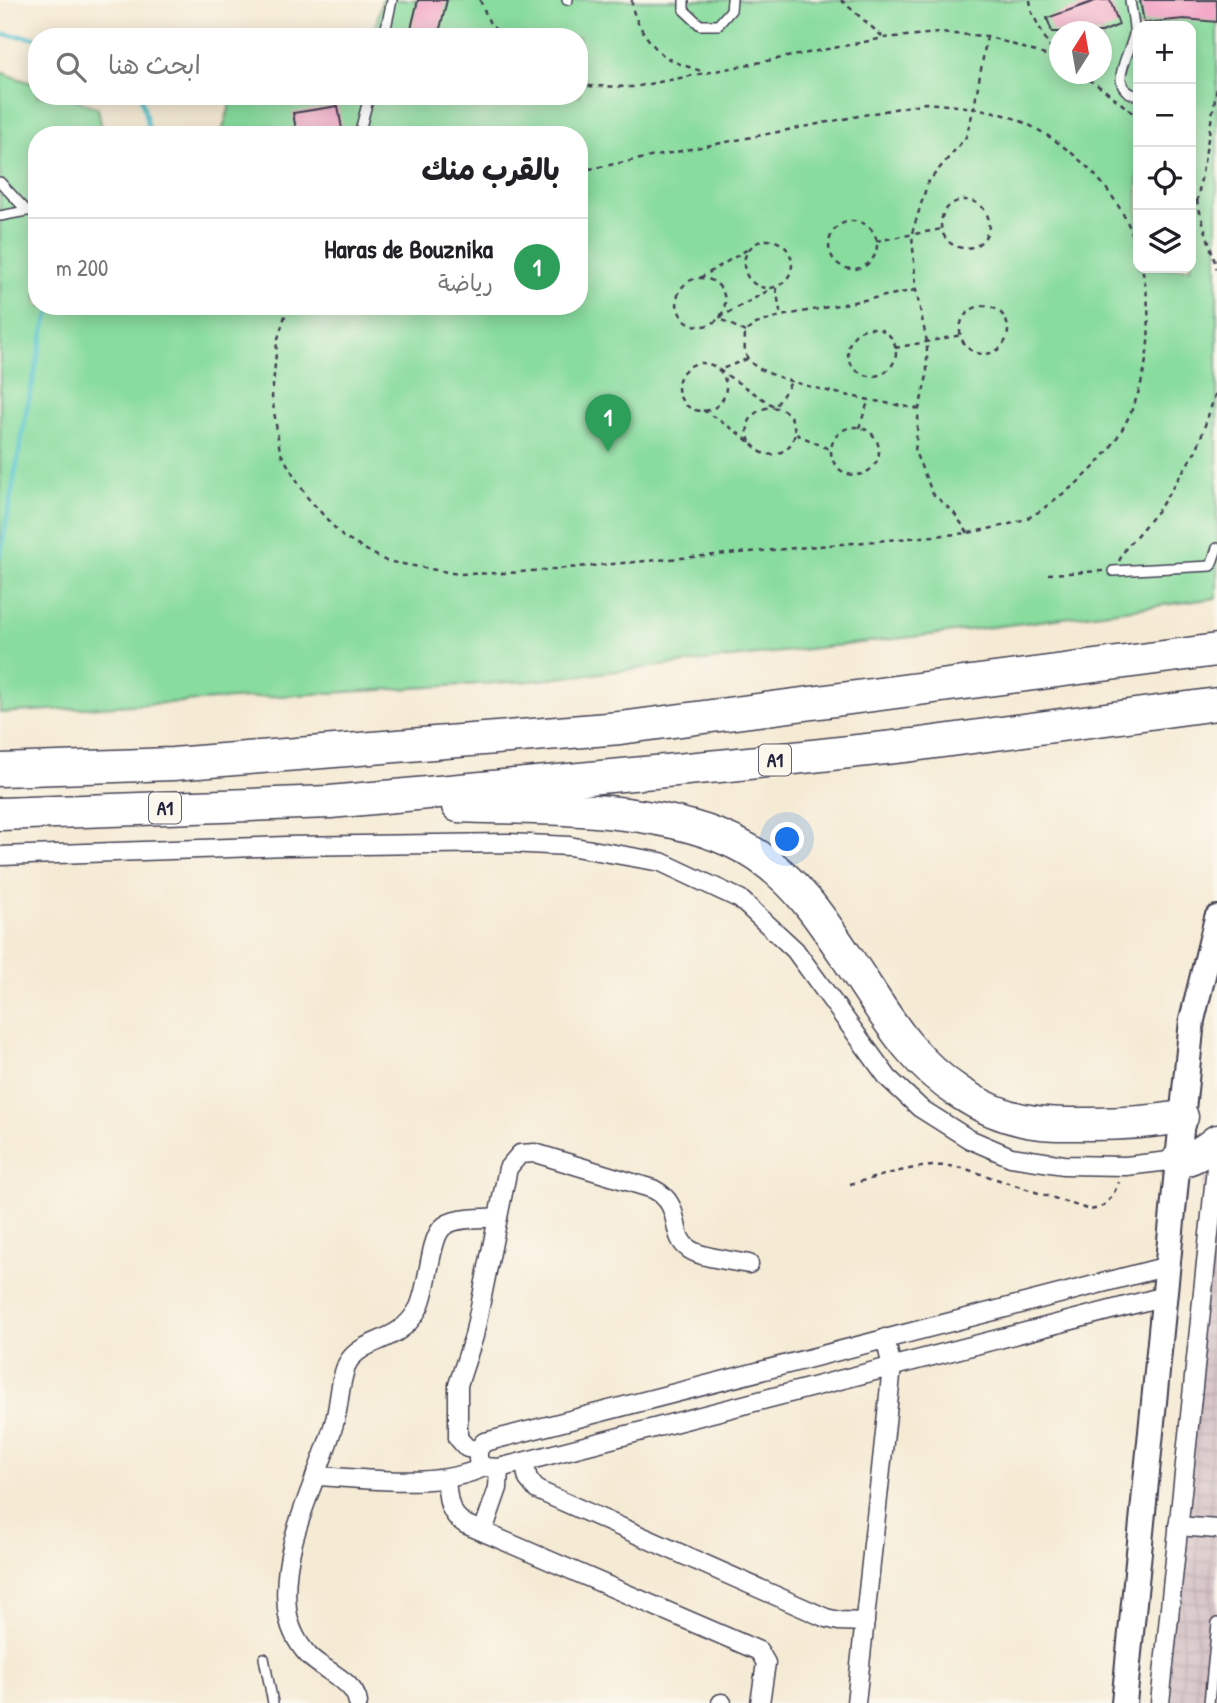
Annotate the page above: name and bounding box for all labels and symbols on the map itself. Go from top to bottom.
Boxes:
north arrow [1049,21,1112,84]
pin: 1 [585,394,631,452]
road number: A1 [759,744,791,776]
road number: A1 [149,792,181,824]
your location [770,822,804,856]

